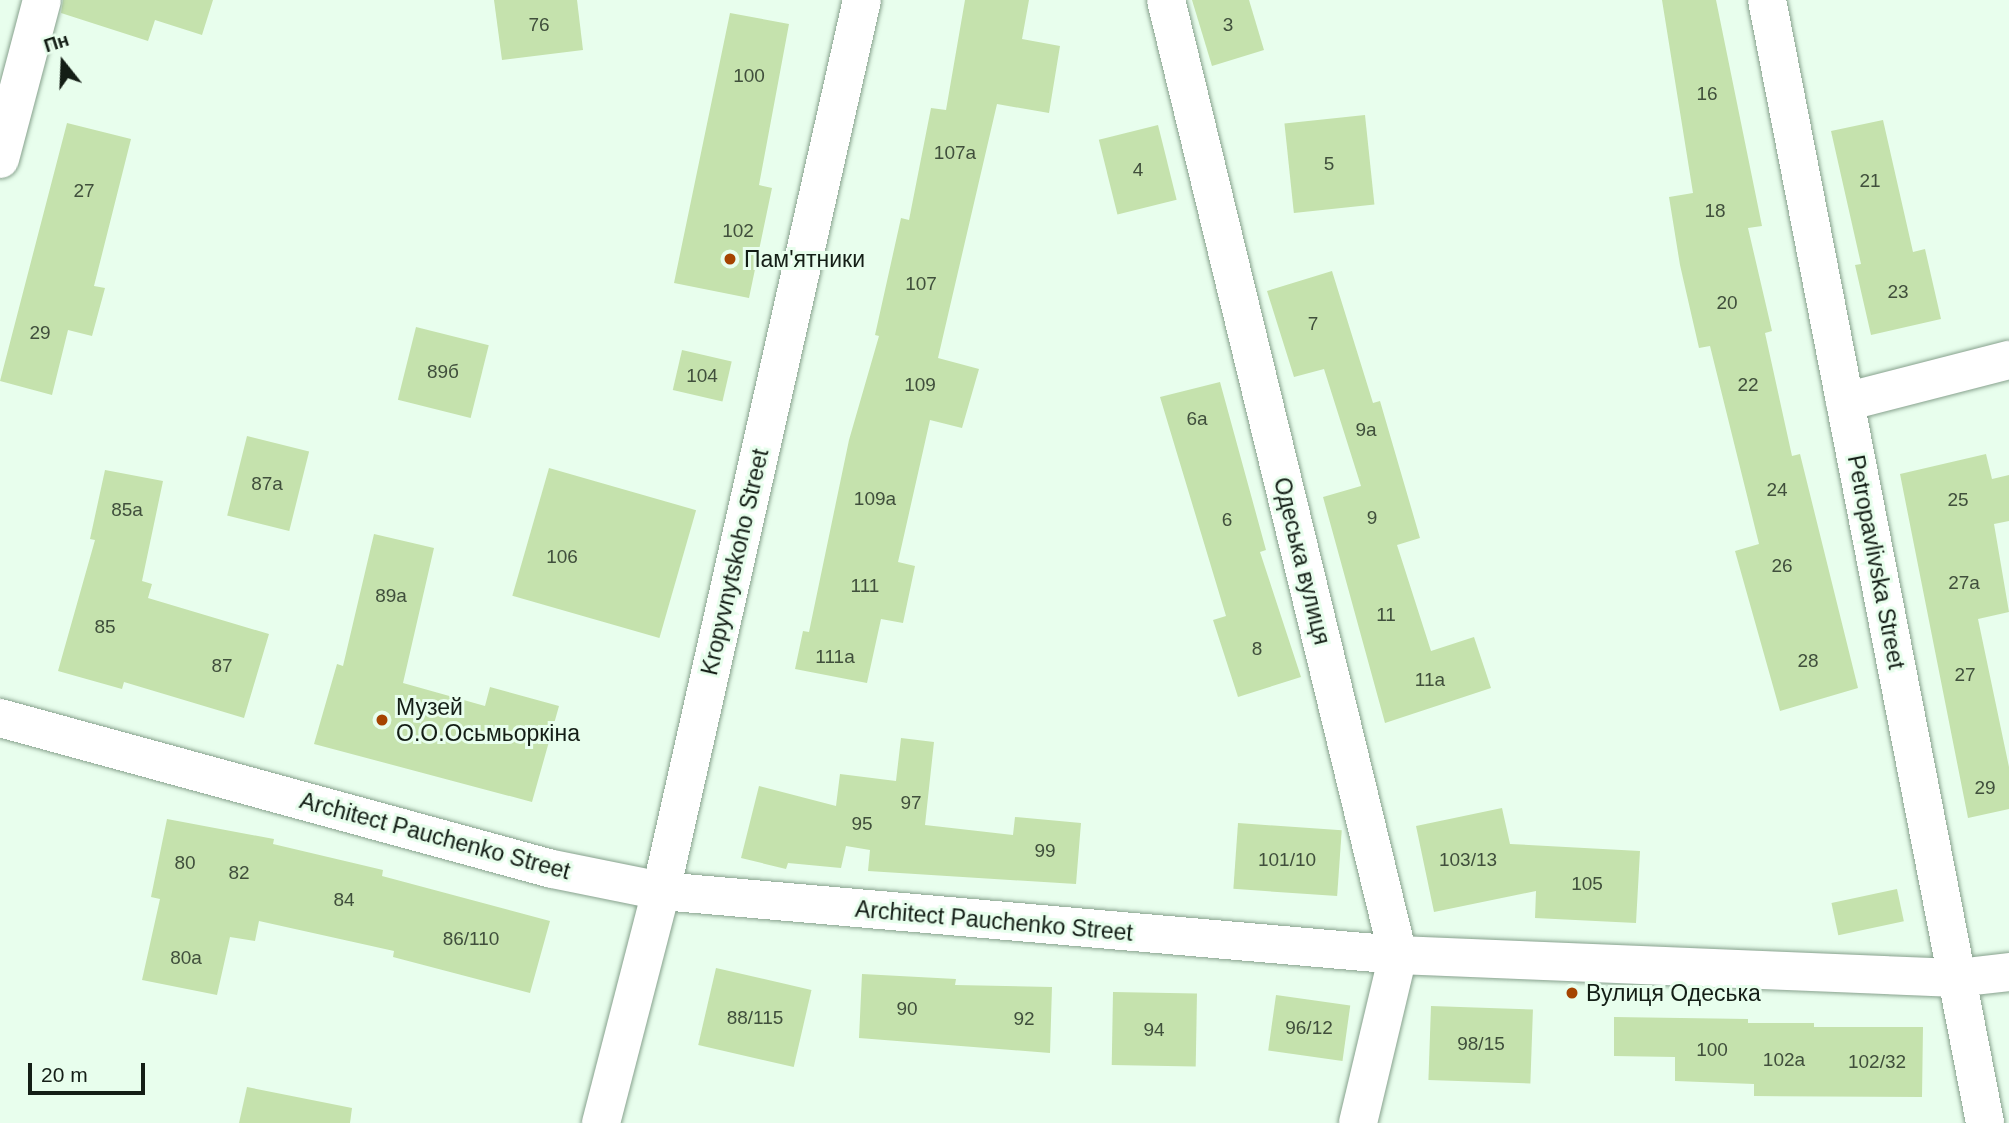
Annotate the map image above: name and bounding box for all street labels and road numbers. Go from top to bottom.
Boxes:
street label: Kropyvnytskoho Street [696,446,774,678]
street label: Petropavlivska Street [1842,453,1910,671]
street label: Одеська вулиця [1268,474,1336,648]
street label: Architect Pauchenko Street [297,787,573,885]
street label: Architect Pauchenko Street [854,895,1134,947]

